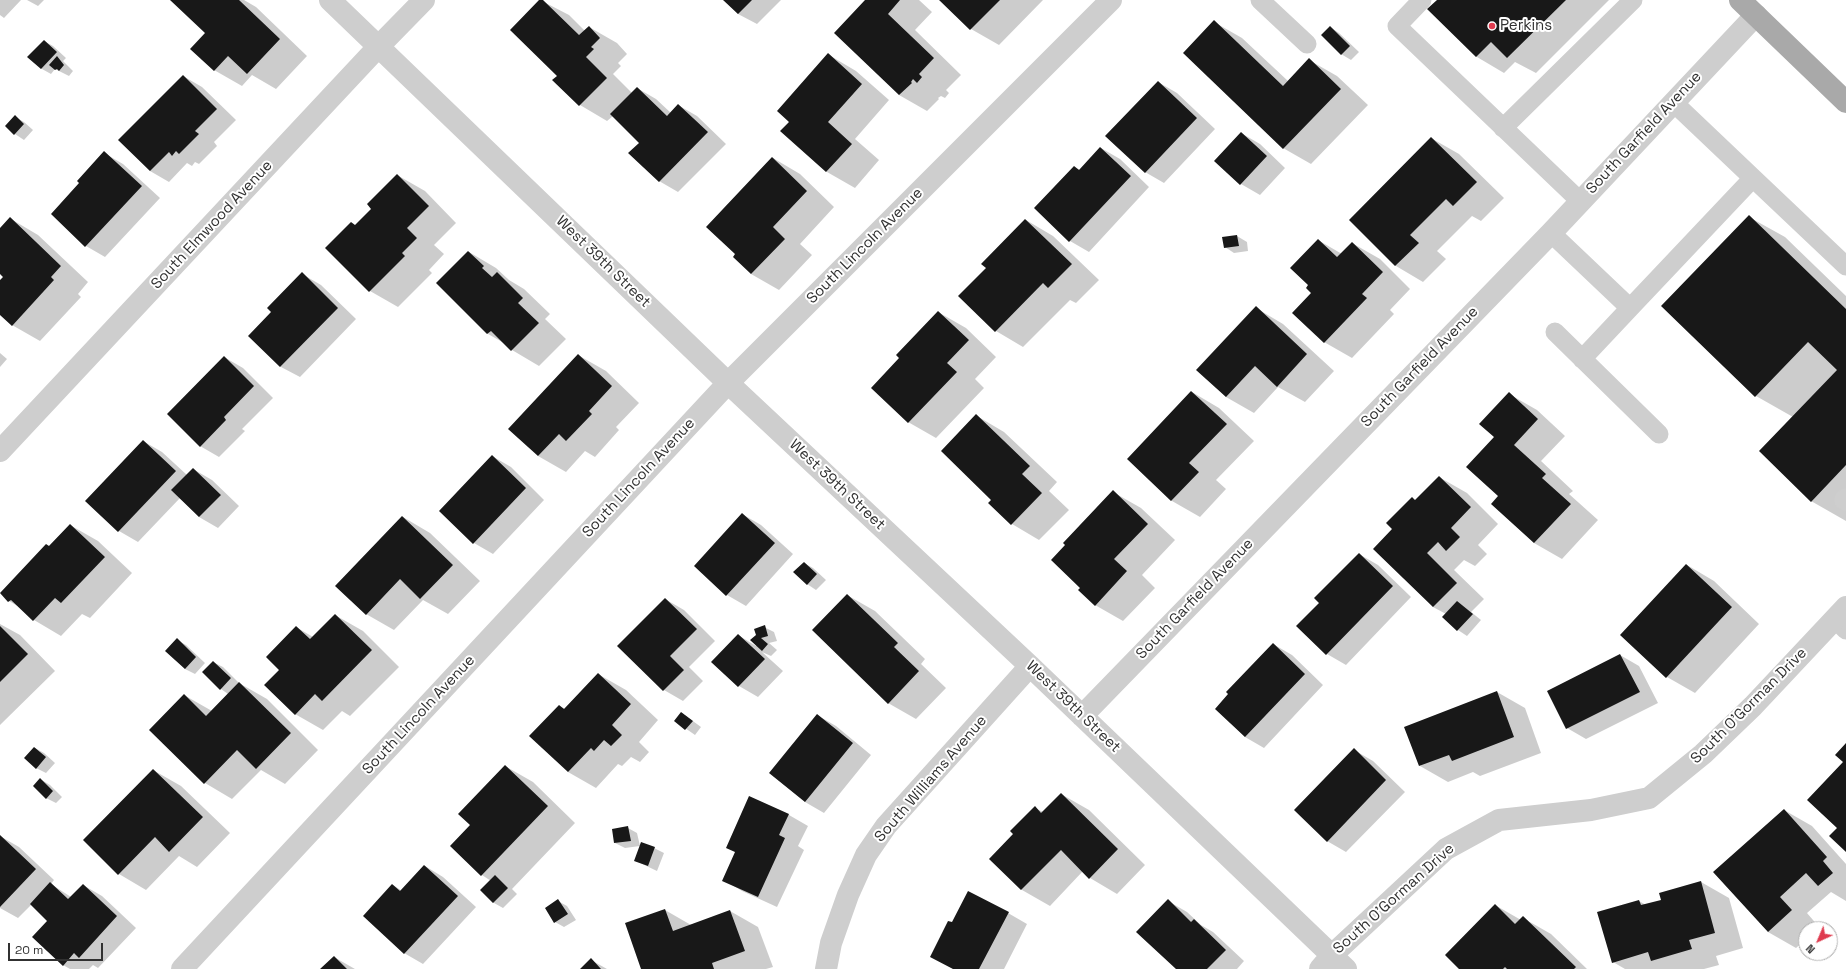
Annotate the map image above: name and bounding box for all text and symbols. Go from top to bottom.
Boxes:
place label: Perkins [1500,17,1552,35]
marker: Perkins [1487,21,1497,31]
street label: South Garfield Avenue [1583,68,1705,198]
street label: South Elmwood Avenue [148,157,276,293]
street label: South Lincoln Avenue [803,184,927,308]
street label: West 39th Street [552,212,654,312]
street label: South Garfield Avenue [1358,303,1482,431]
street label: South Lincoln Avenue [579,415,699,541]
street label: West 39th Street [785,436,889,534]
street label: South Garfield Avenue [1133,535,1257,663]
street label: South O'Gorman Drive [1687,644,1811,768]
street label: South Lincoln Avenue [359,652,479,778]
street label: West 39th Street [1022,657,1124,757]
street label: South Williams Avenue [871,712,991,846]
street label: South O'Gorman Drive [1330,840,1458,958]
north arrow [1798,921,1838,961]
scale bar [10,935,105,961]
text: N [1803,941,1818,957]
text: 20 m [15,942,43,958]

